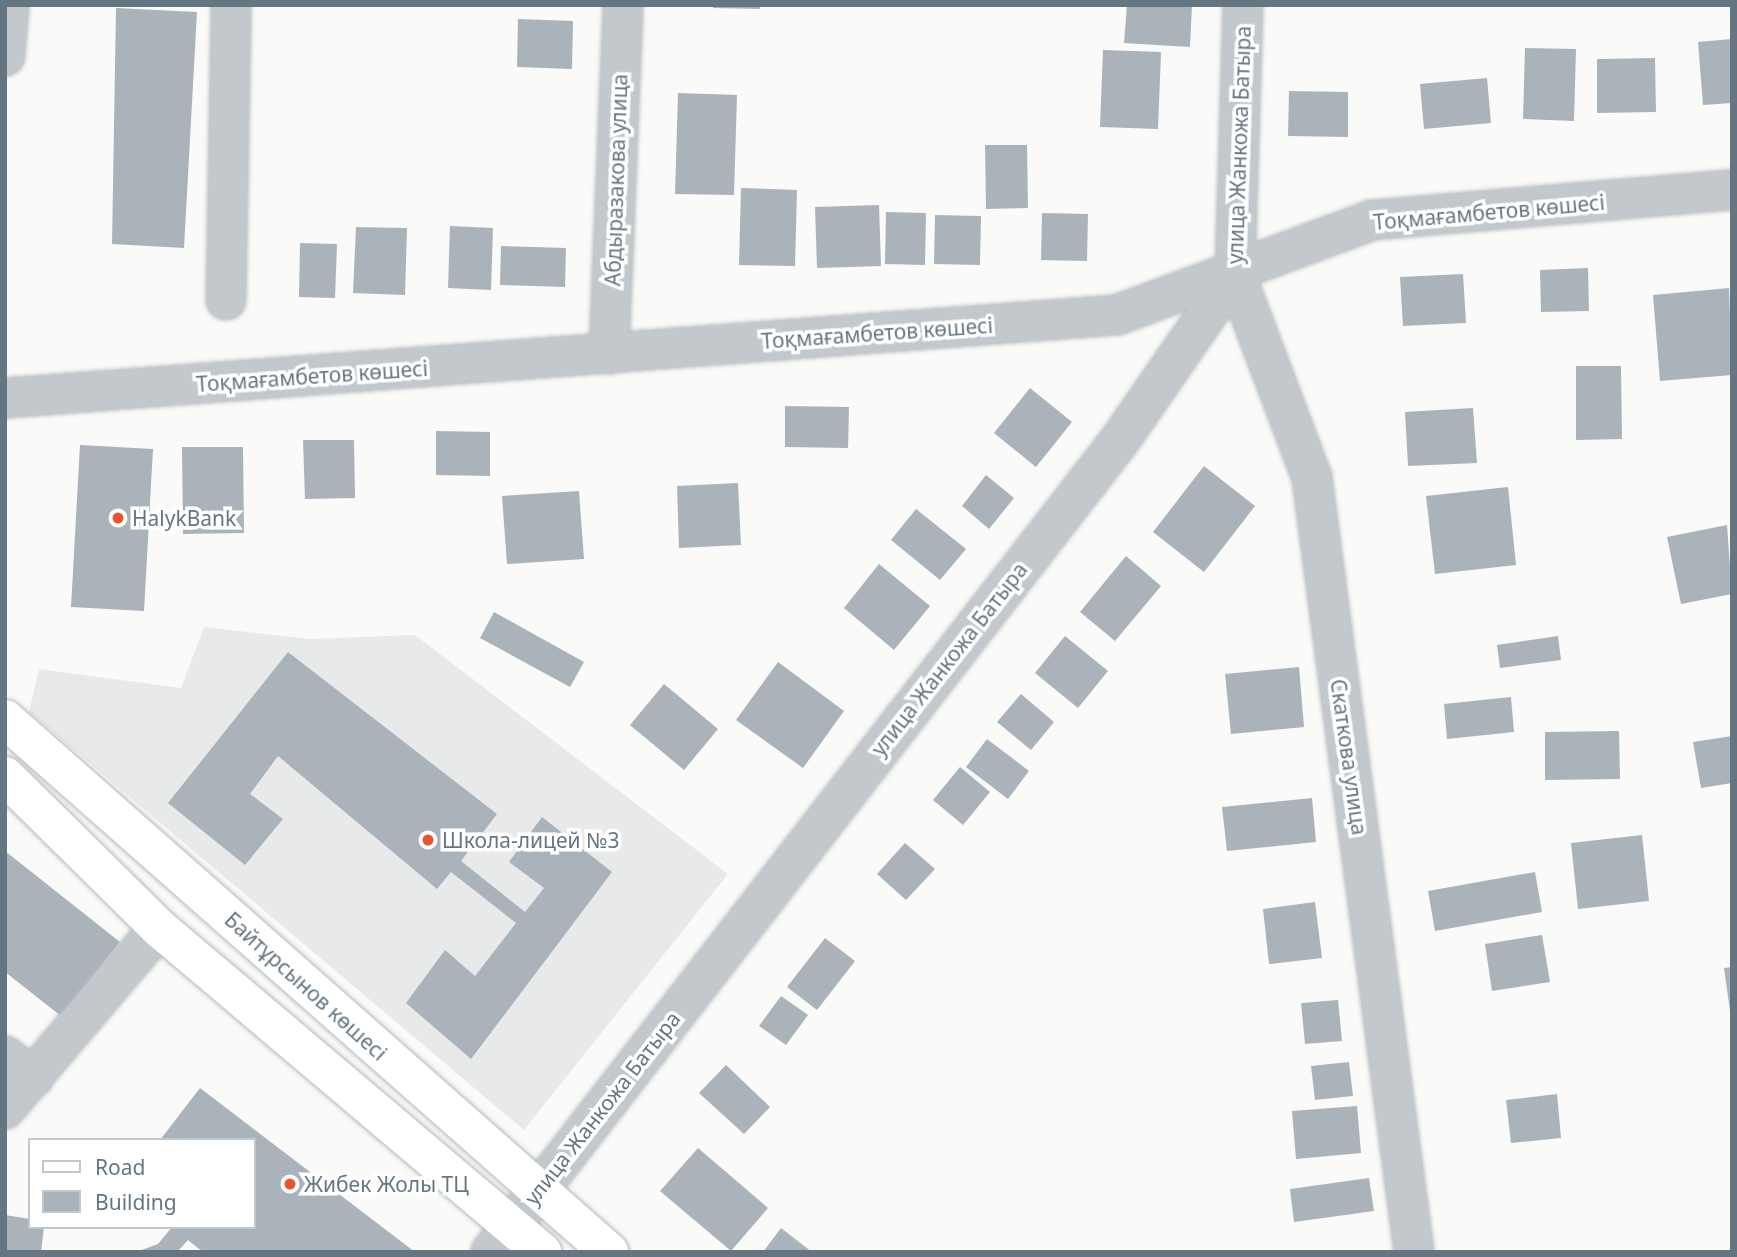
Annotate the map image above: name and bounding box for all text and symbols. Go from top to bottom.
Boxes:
street label: улица Жанкожа Батыра [1222,25,1256,265]
street label: Абдыразакова улица [600,73,632,287]
street label: Тоқмағамбетов көшесі [1372,189,1606,235]
street label: Тоқмағамбетов көшесі [760,312,994,354]
street label: Тоқмағамбетов көшесі [195,355,429,397]
place label: HalykBank [132,505,236,531]
marker: HalykBank [110,510,126,526]
street label: улица Жанкожа Батыра [866,557,1032,761]
street label: Скаткова улица [1326,677,1372,837]
place label: Школа-лицей №3 [442,827,619,853]
marker: Школа-лицей №3 [420,832,436,848]
street label: Байтұрсынов көшесі [220,907,392,1065]
street label: улица Жанкожа Батыра [519,1006,685,1210]
legend [28,1138,256,1229]
text: Road [95,1153,145,1181]
place label: Жибек Жолы ТЦ [304,1171,469,1197]
marker: Жибек Жолы ТЦ [282,1176,298,1192]
text: Building [95,1188,177,1216]

